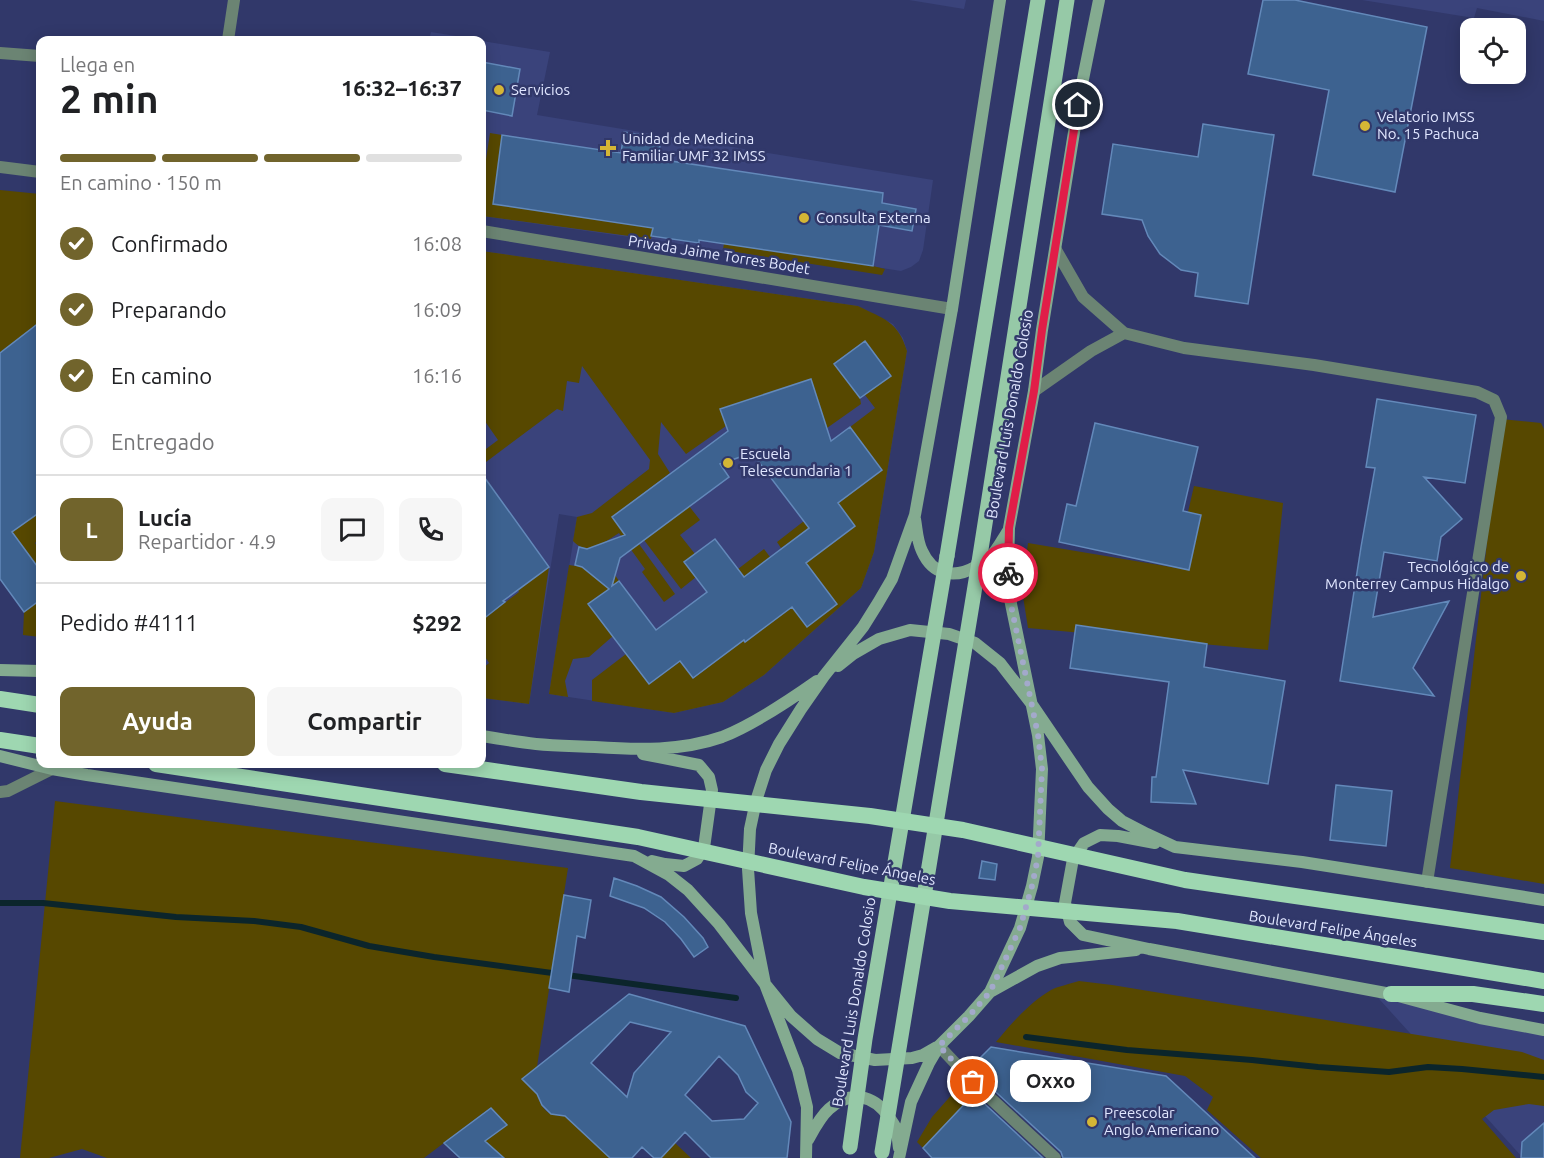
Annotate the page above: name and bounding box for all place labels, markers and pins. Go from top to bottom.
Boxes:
pin [1052,79,1103,130]
place label: Servicios [511,81,570,98]
marker: Servicios [492,83,506,97]
place label: Velatorio IMSS No. 15 Pachuca [1377,108,1479,142]
marker: Velatorio IMSS No. 15 Pachuca [1358,119,1372,133]
place label: Unidad de Medicina Familiar UMF 32 IMSS [622,130,766,164]
marker: Unidad de Medicina Familiar UMF 32 IMSS [599,139,617,157]
place label: Consulta Externa [816,209,931,226]
marker: Consulta Externa [797,211,811,225]
place label: Escuela Telesecundaria 1 [740,445,852,479]
marker: Escuela Telesecundaria 1 [721,456,735,470]
place label: Tecnológico de Monterrey Campus Hidalgo [1325,558,1509,592]
marker: Tecnológico de Monterrey Campus Hidalgo [1514,569,1528,583]
pin [947,1056,998,1107]
callout: Oxxo [1009,1061,1090,1103]
place label: Preescolar Anglo Americano [1104,1104,1219,1138]
marker: Preescolar Anglo Americano [1085,1115,1099,1129]

